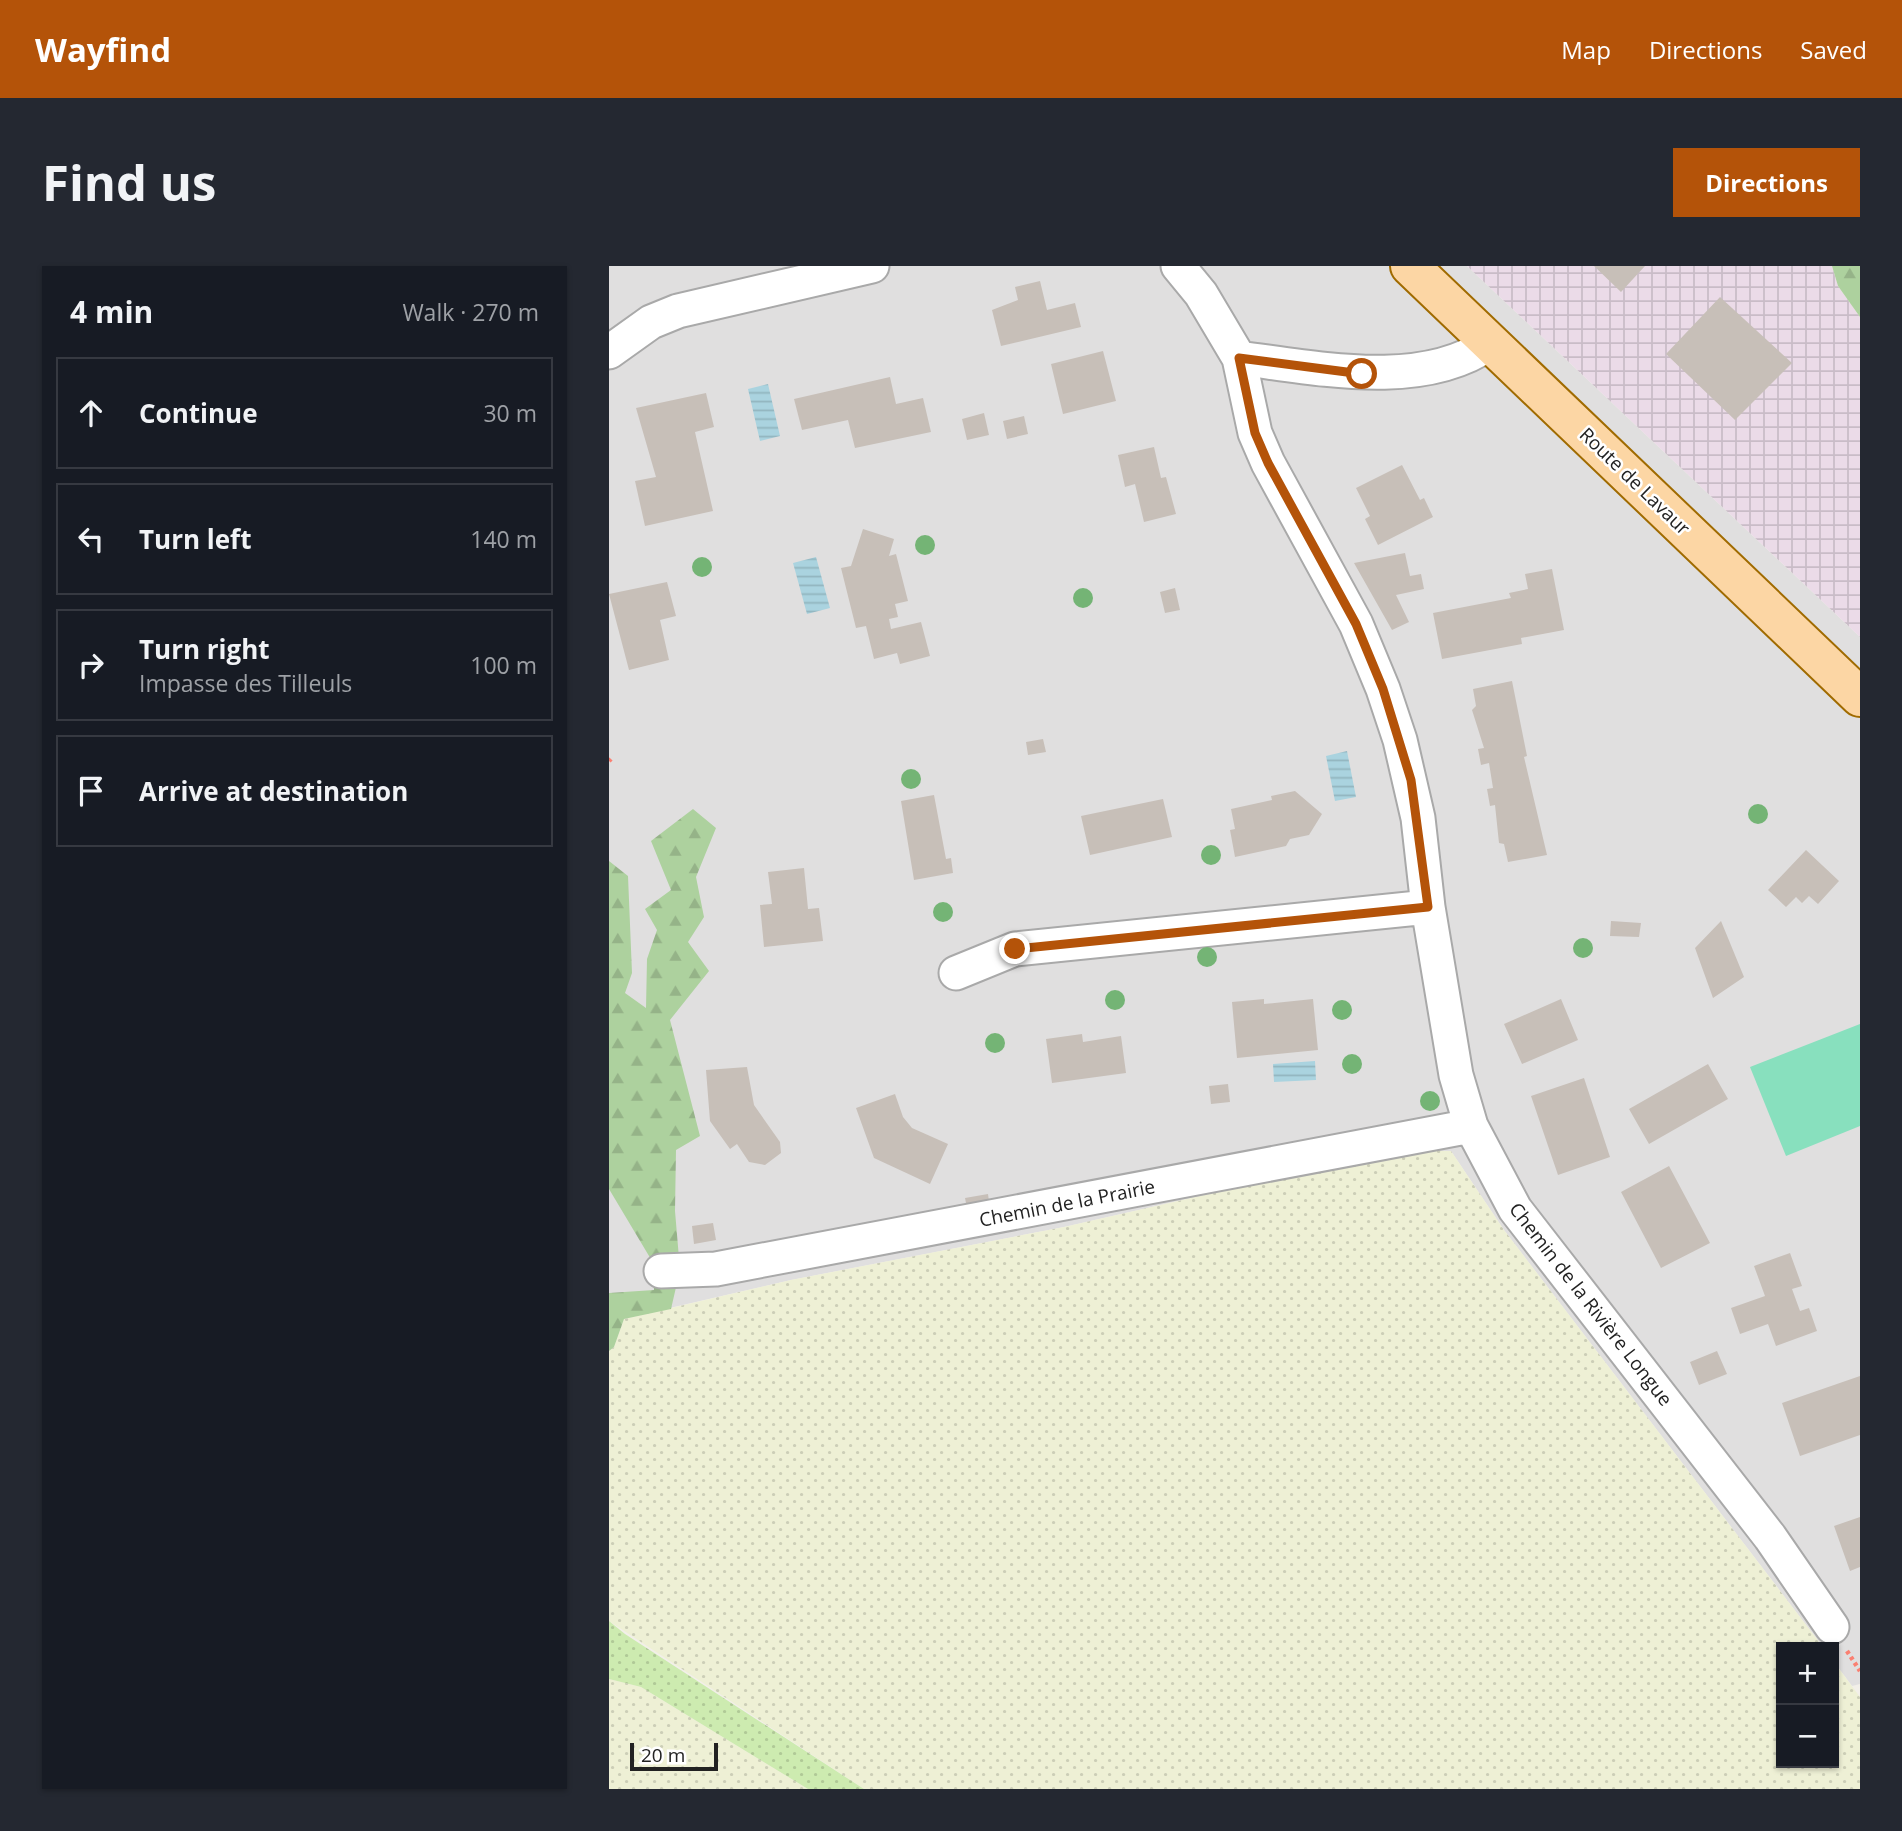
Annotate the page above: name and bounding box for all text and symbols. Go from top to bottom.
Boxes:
text: Wayfind [35,27,171,72]
text: Map [1561,33,1611,66]
text: Directions [1649,33,1762,66]
text: Saved [1800,33,1867,66]
button: Directions [1673,148,1860,217]
text: Find us [42,149,216,215]
text: 4 min [70,291,153,332]
text: Walk · 270 m [402,296,539,328]
route start [1346,358,1377,389]
icon: ahead [72,394,110,432]
text: Continue [139,395,258,431]
text: 30 m [483,397,537,429]
street label: Route de Lavaur [1574,422,1696,541]
icon: left [72,520,110,558]
text: Turn left [139,521,251,557]
text: 140 m [470,523,537,555]
text: Turn right [139,631,270,667]
icon: right [72,646,110,684]
text: 100 m [470,649,537,681]
text: Impasse des Tilleuls [139,667,352,699]
icon: arrive [72,772,110,810]
text: Arrive at destination [139,773,408,809]
route end [999,933,1030,964]
street label: Chemin de la Prairie [977,1173,1157,1233]
street label: Chemin de la Rivière Longue [1503,1197,1679,1411]
map controls [1776,1642,1839,1768]
button: + [1776,1642,1839,1705]
button: − [1776,1705,1839,1768]
scale bar [630,1740,717,1772]
text: 20 m [641,1742,685,1768]

